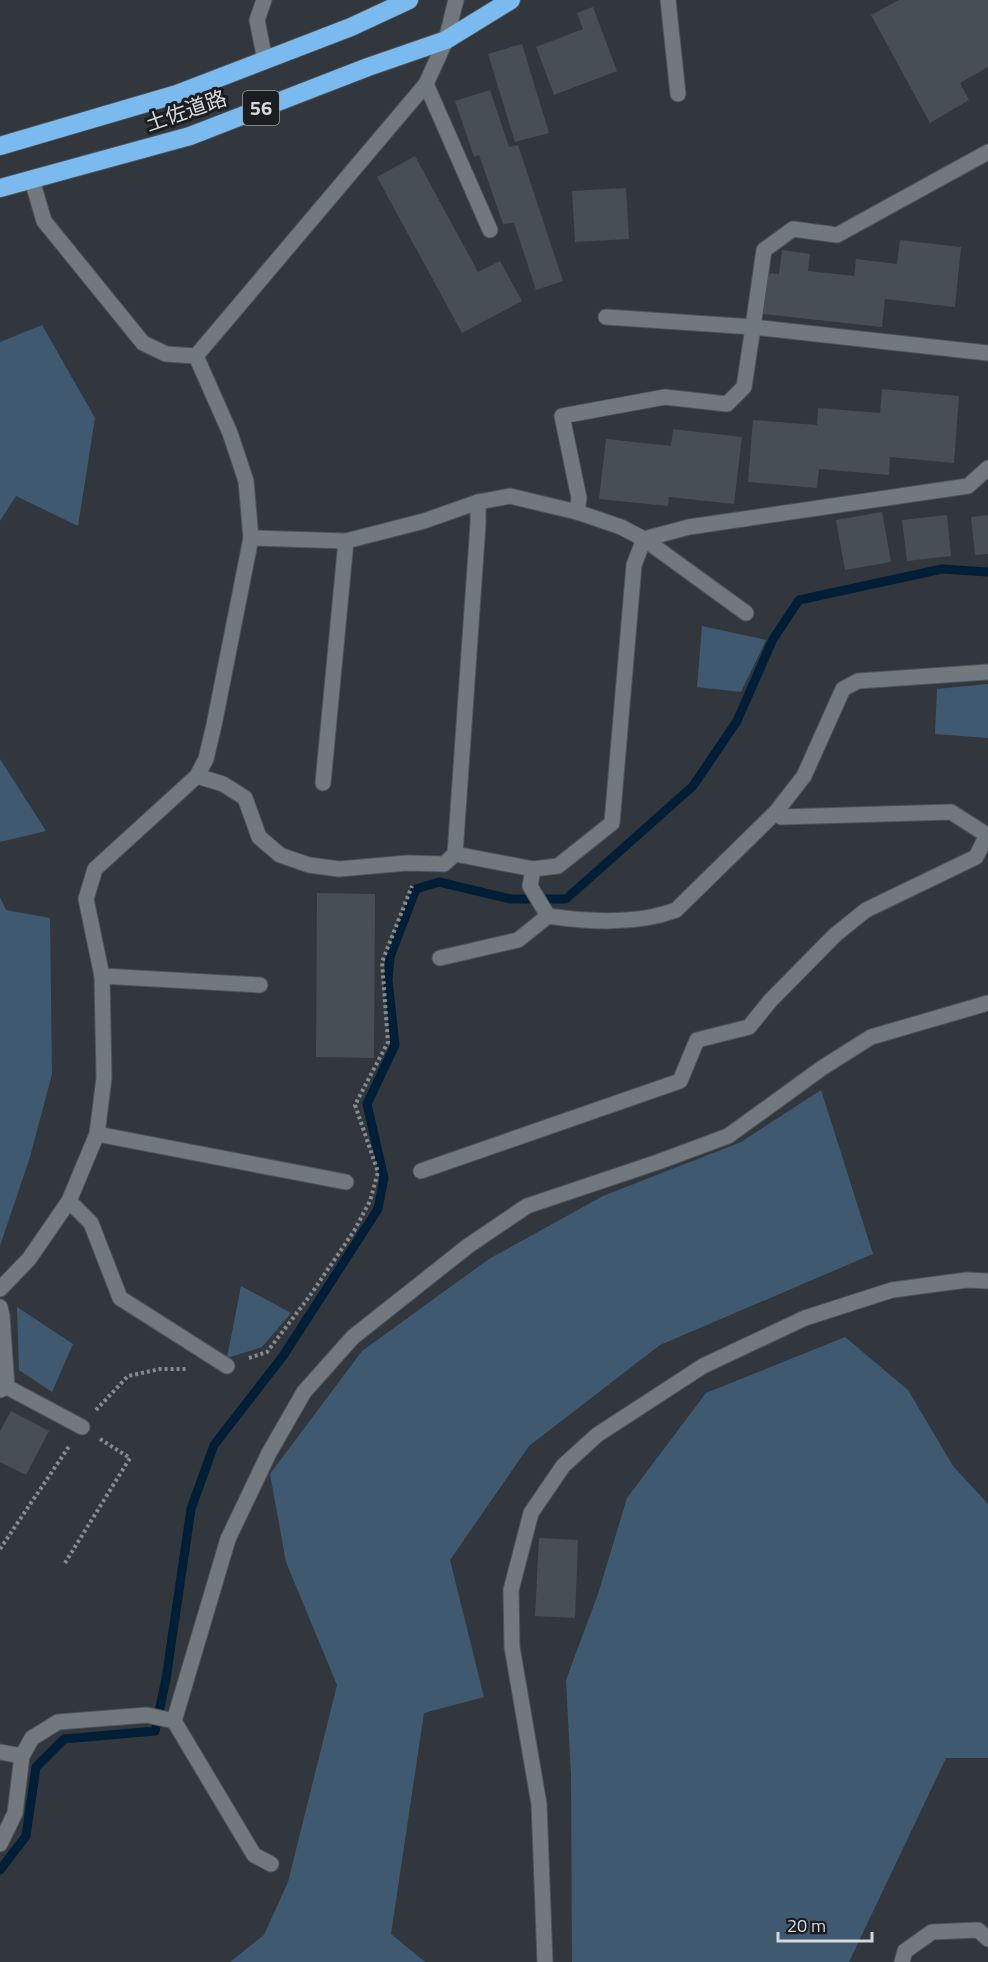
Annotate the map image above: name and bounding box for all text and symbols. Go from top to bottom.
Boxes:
street label: 土佐道路 [141,81,231,139]
road number: 56 [243,91,279,125]
scale bar [778,1905,872,1943]
text: 20 m [787,1912,826,1939]

